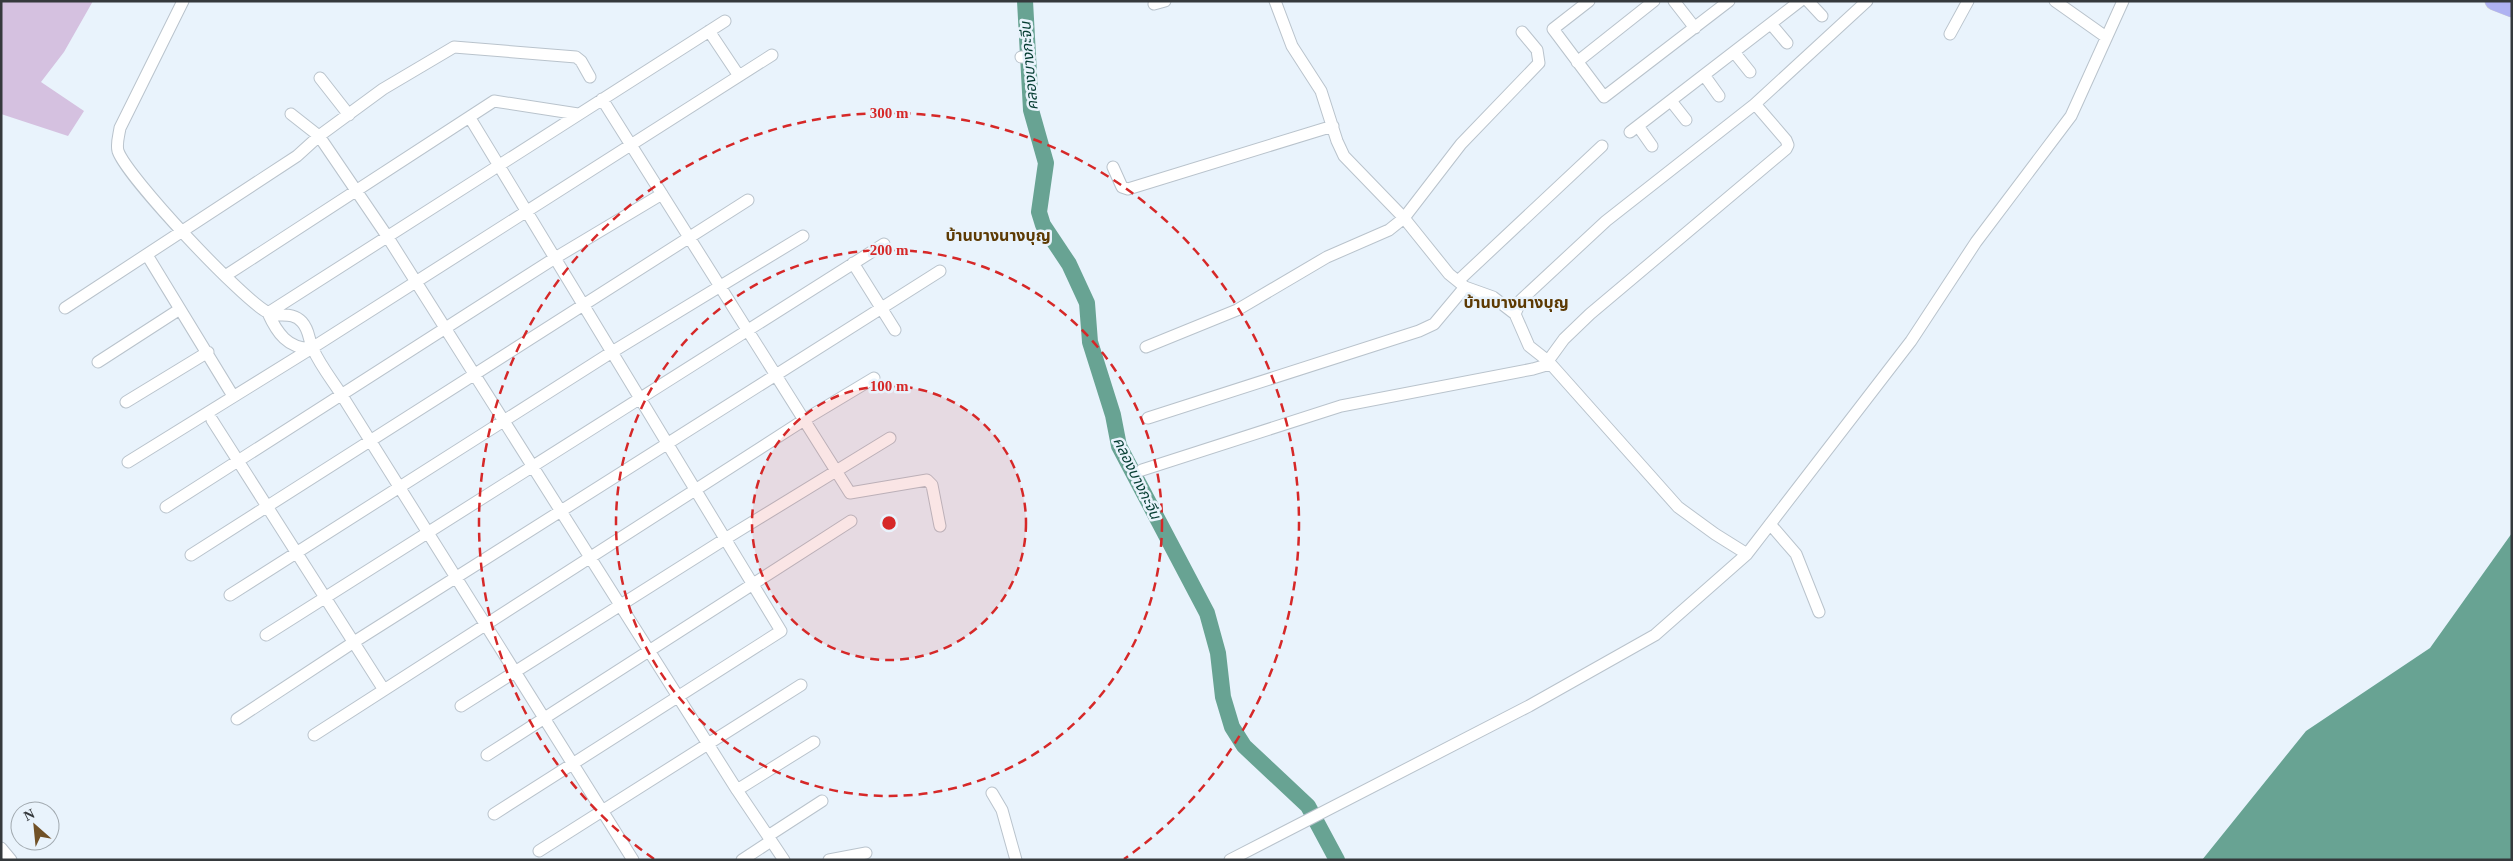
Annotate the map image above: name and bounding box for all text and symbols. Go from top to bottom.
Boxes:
water label: คลองบางกะจีน [1017,20,1041,111]
text: 300 m [870,105,909,121]
district label: บ้านบางนางบุญ [945,227,1051,245]
text: 200 m [870,242,909,258]
district label: บ้านบางนางบุญ [1463,294,1569,312]
text: 100 m [870,378,909,394]
water label: คลองบางกะจีน [1110,435,1164,522]
centre of rings [880,514,898,532]
north arrow [10,801,60,851]
text: N [21,806,37,824]

